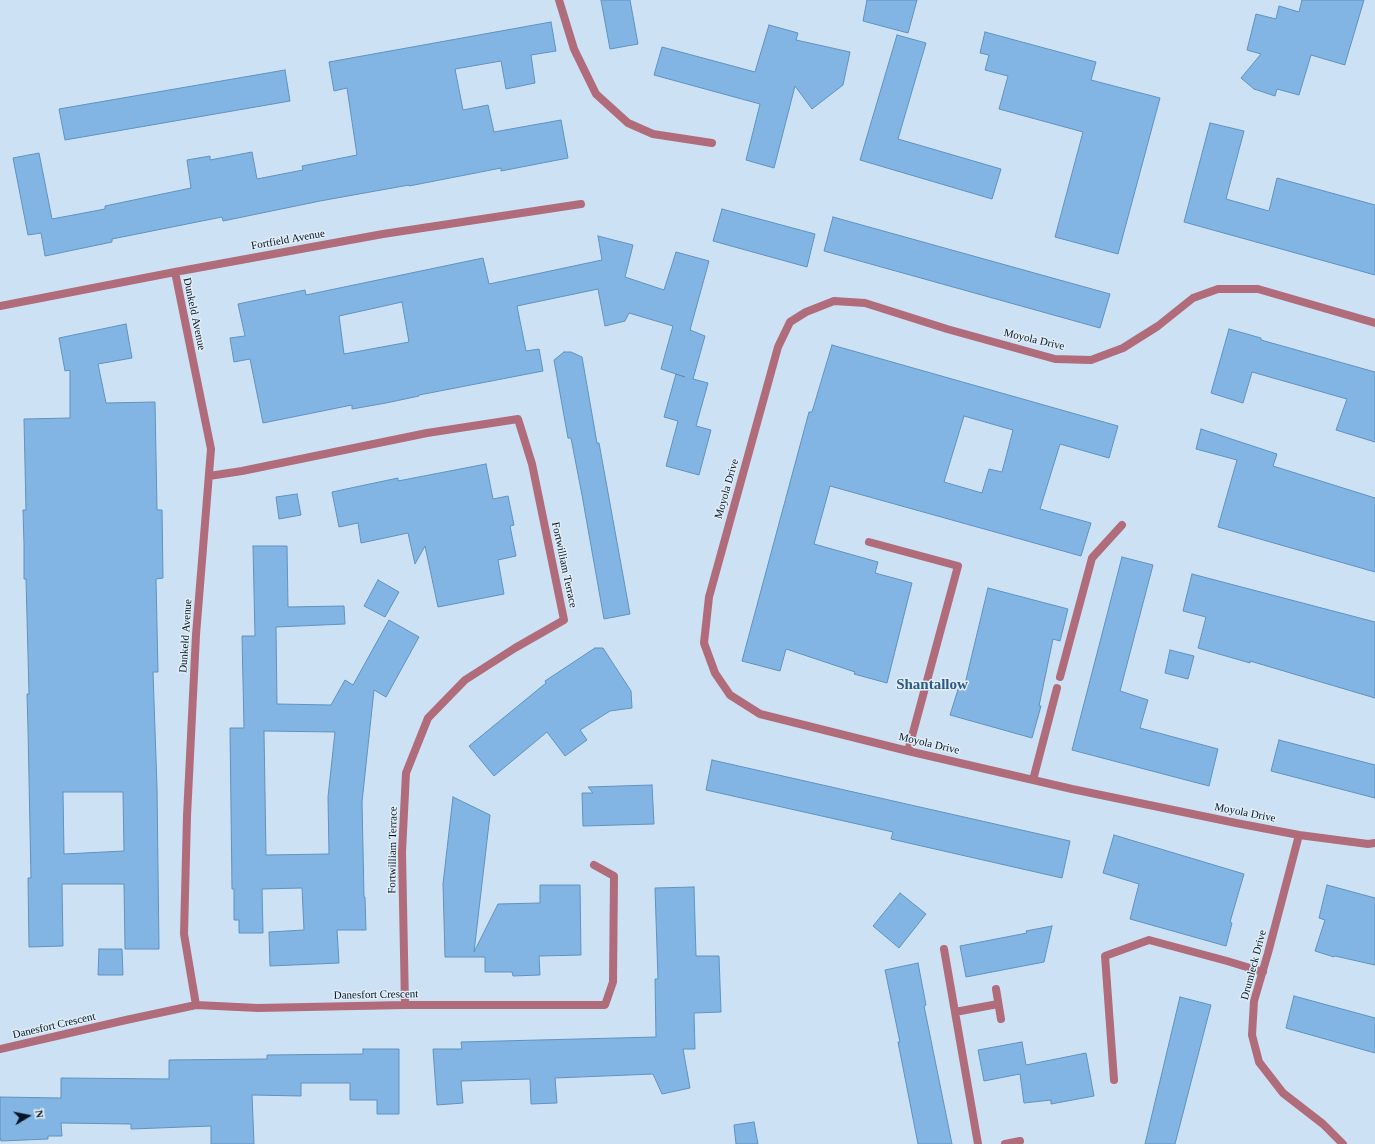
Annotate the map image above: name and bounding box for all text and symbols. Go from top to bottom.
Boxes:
street label: Fortfield Avenue [250,227,326,253]
street label: Dunkeld Avenue [180,276,208,352]
street label: Moyola Drive [1002,327,1066,353]
street label: Moyola Drive [712,457,742,521]
street label: Fortwilliam Terrace [548,521,580,609]
street label: Dunkeld Avenue [177,599,195,673]
district label: Shantallow [896,676,968,694]
street label: Moyola Drive [897,731,961,757]
street label: Moyola Drive [1213,801,1277,825]
street label: Fortwilliam Terrace [386,806,400,894]
street label: Drumleck Drive [1238,929,1270,1001]
street label: Danesfort Crescent [334,988,418,1002]
street label: Danesfort Crescent [11,1010,97,1042]
north arrow [8,1096,48,1136]
text: N [33,1109,46,1119]

